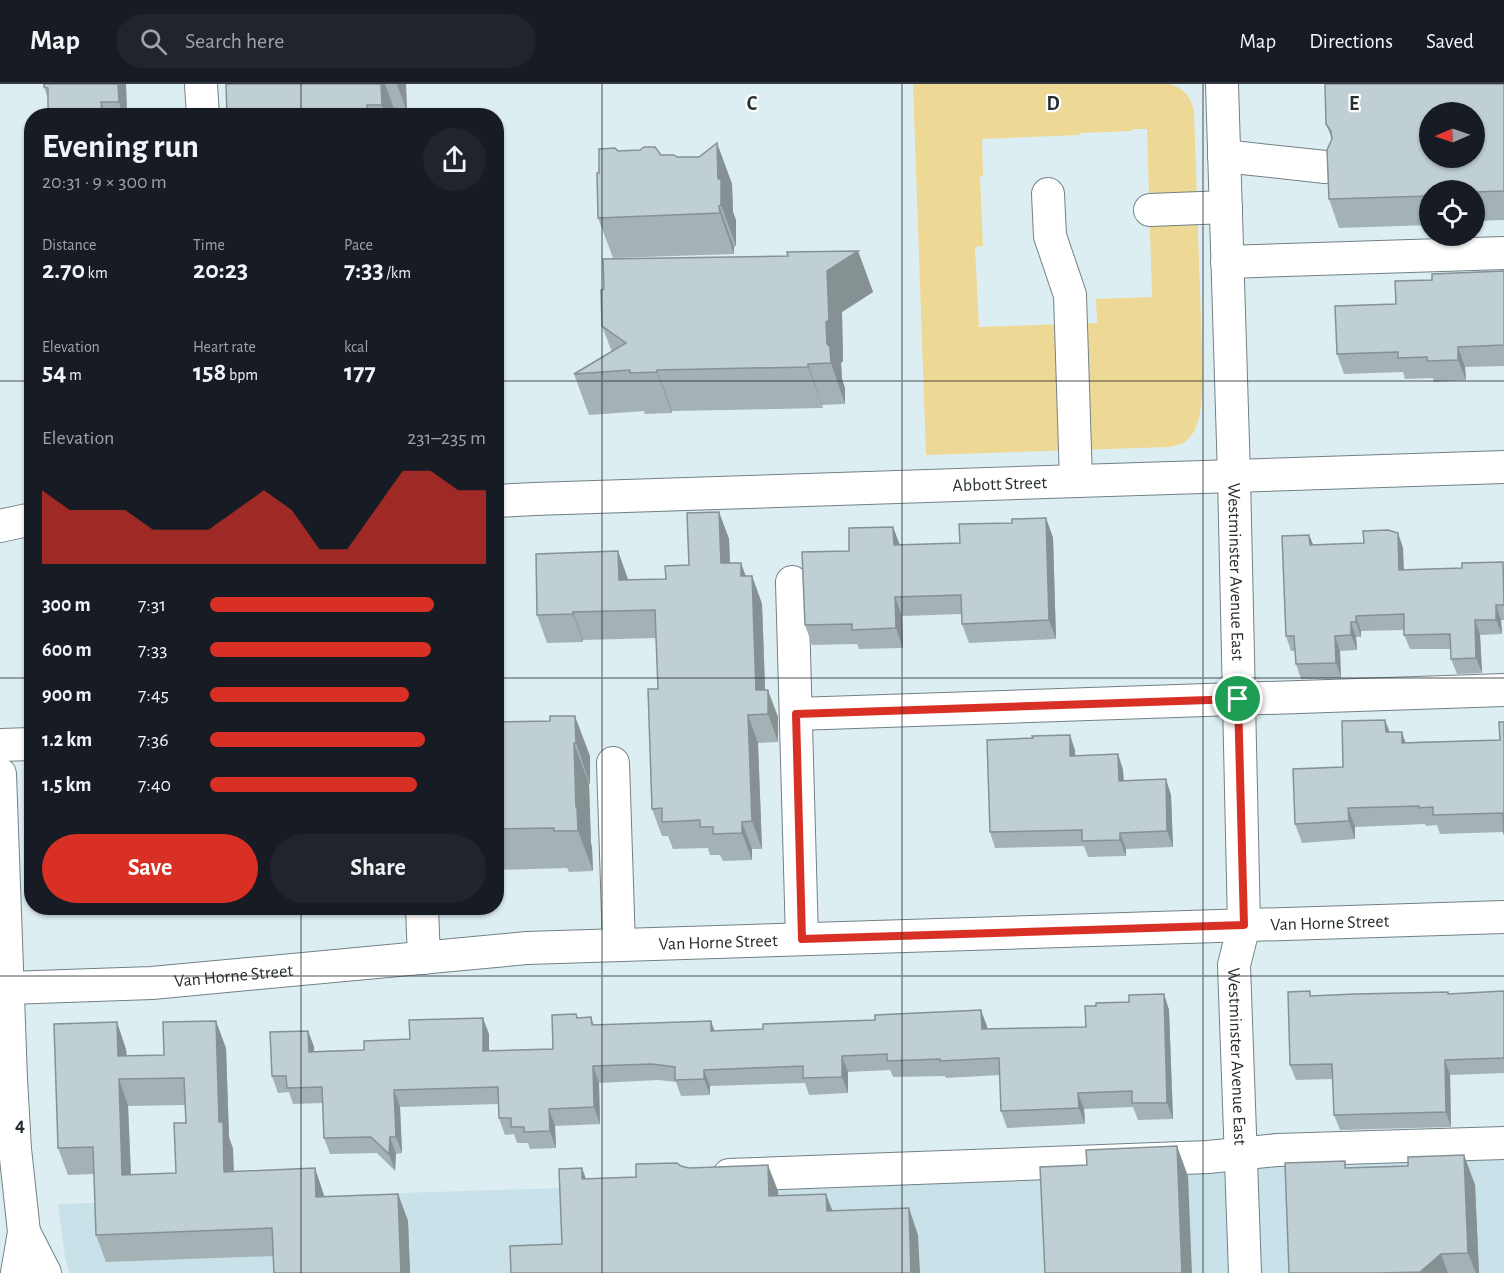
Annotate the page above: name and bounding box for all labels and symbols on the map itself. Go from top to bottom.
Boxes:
text: C [747,94,758,114]
text: D [1046,94,1060,114]
text: E [1349,94,1359,114]
north arrow [1419,102,1485,168]
street label: Abbott Street [952,474,1048,495]
street label: Westminster Avenue East [1224,483,1246,661]
pin [1212,673,1263,724]
street label: Van Horne Street [1270,913,1390,934]
street label: Van Horne Street [658,932,778,954]
street label: Van Horne Street [174,962,294,991]
street label: Westminster Avenue East [1224,967,1248,1146]
text: 4 [15,1115,25,1135]

